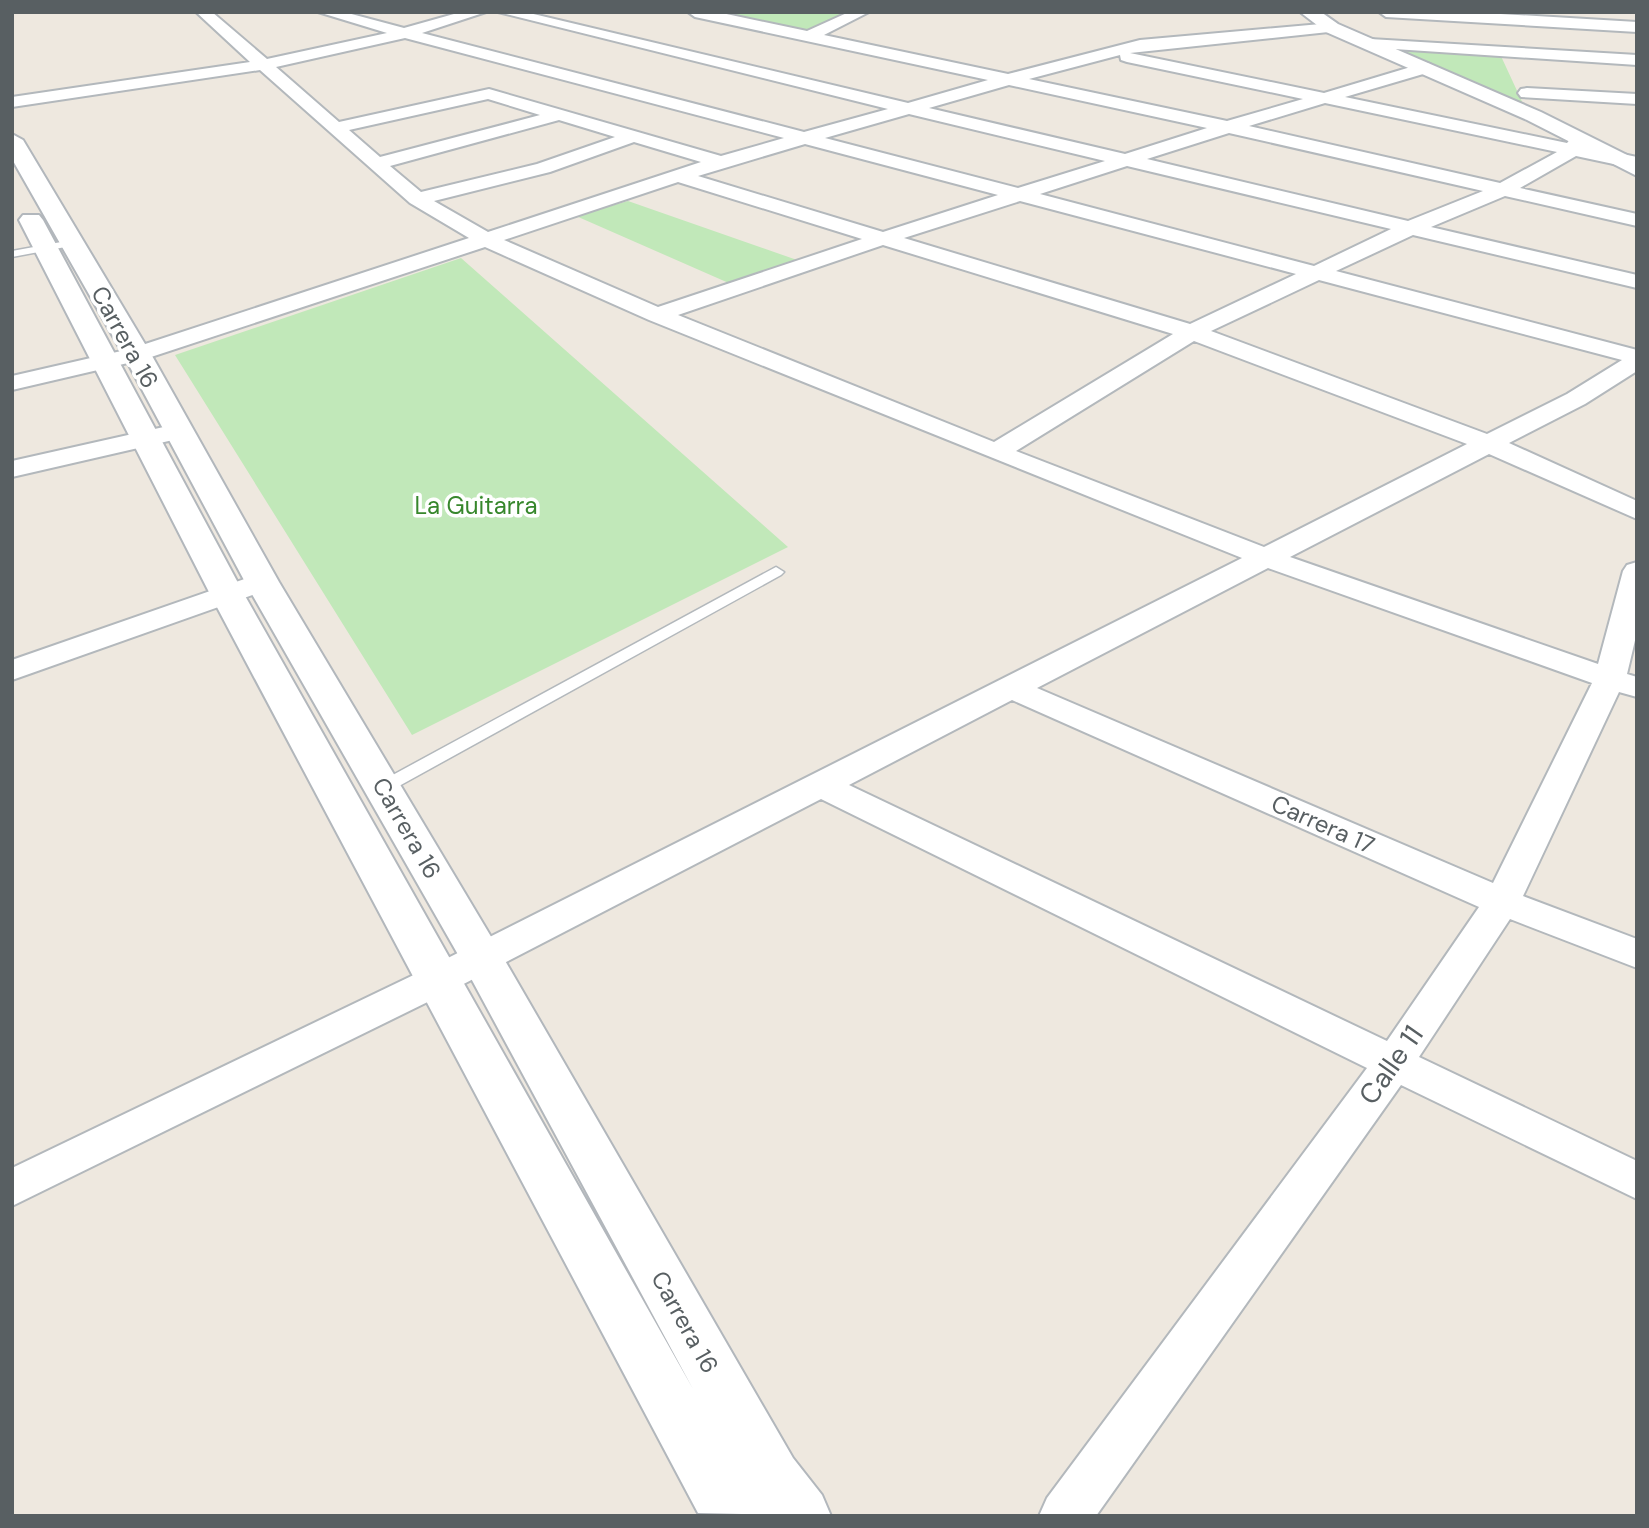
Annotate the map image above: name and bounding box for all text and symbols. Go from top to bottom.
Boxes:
street label: Carrera 16 [84,280,166,394]
park label: La Guitarra [414,490,538,521]
street label: Carrera 16 [366,772,448,884]
street label: Carrera 17 [1267,788,1379,860]
street label: Calle 11 [1350,1018,1432,1112]
street label: Carrera 16 [644,1265,726,1379]

